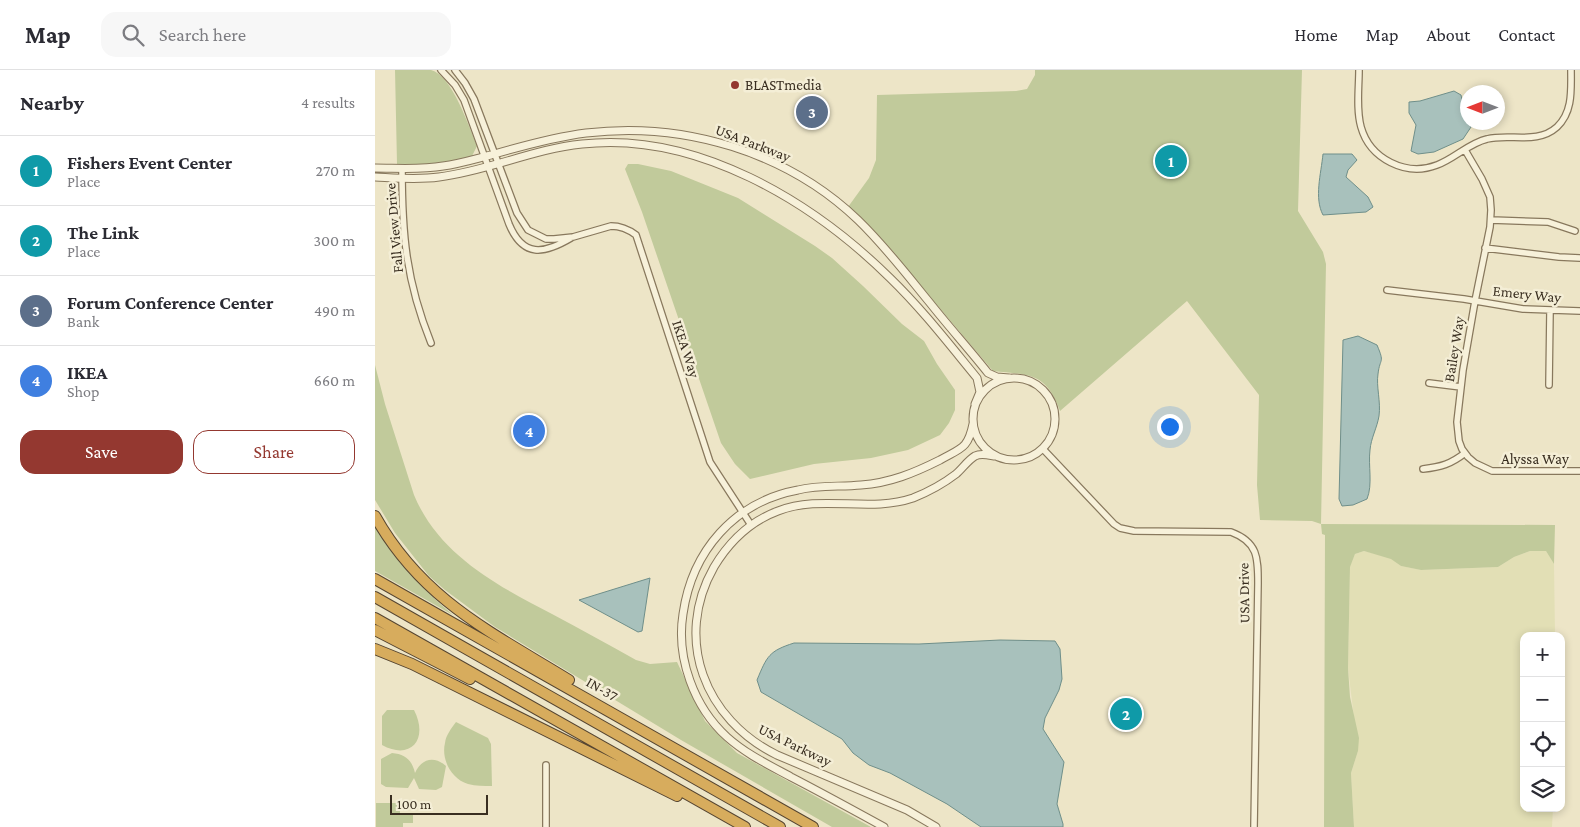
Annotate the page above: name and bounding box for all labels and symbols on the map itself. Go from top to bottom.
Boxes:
place label: BLASTmedia [745,77,822,93]
marker: BLASTmedia [729,79,741,91]
north arrow [1460,85,1505,130]
pin: 3 [796,93,828,131]
street label: USA Parkway [713,121,793,166]
pin: 1 [1155,142,1187,180]
street label: Fall View Drive [382,182,406,274]
street label: Emery Way [1492,282,1562,307]
street label: Bailey Way [1441,315,1468,383]
street label: IKEA Way [668,318,703,380]
pin: 4 [513,412,545,450]
your location [1157,414,1183,440]
street label: Alyssa Way [1501,451,1569,468]
street label: USA Drive [1235,562,1253,623]
street label: IN-37 [583,674,621,704]
pin: 2 [1110,695,1142,733]
street label: USA Parkway [755,720,834,770]
scale bar [390,792,487,815]

